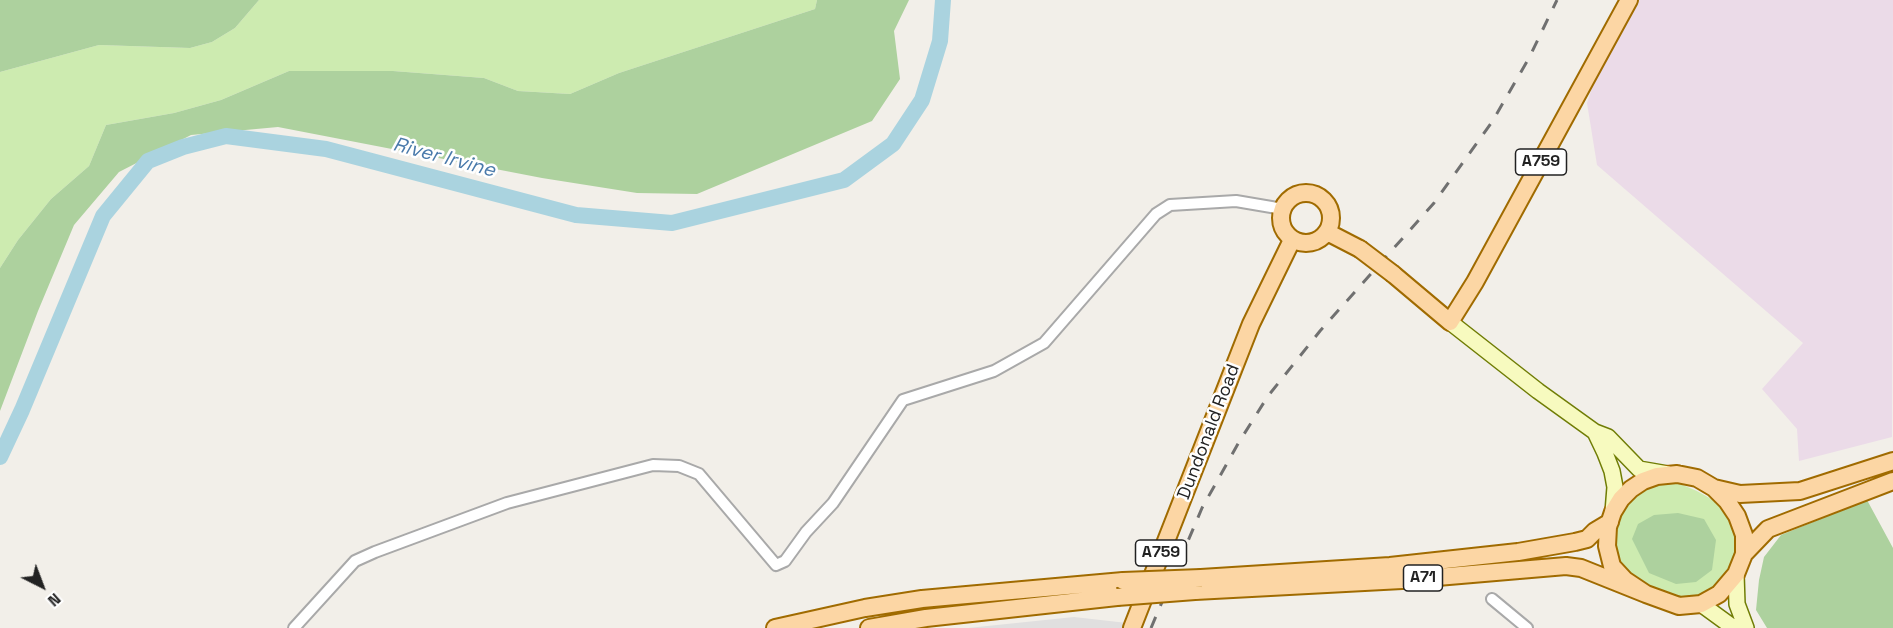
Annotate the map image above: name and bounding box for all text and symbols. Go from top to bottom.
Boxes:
water label: River Irvine [390,133,498,183]
road number: A759 [1516,149,1566,175]
street label: Dundonald Road [1173,361,1245,503]
road number: A759 [1136,540,1186,566]
north arrow [12,556,72,616]
road number: A71 [1404,565,1442,591]
text: N [43,588,65,611]

